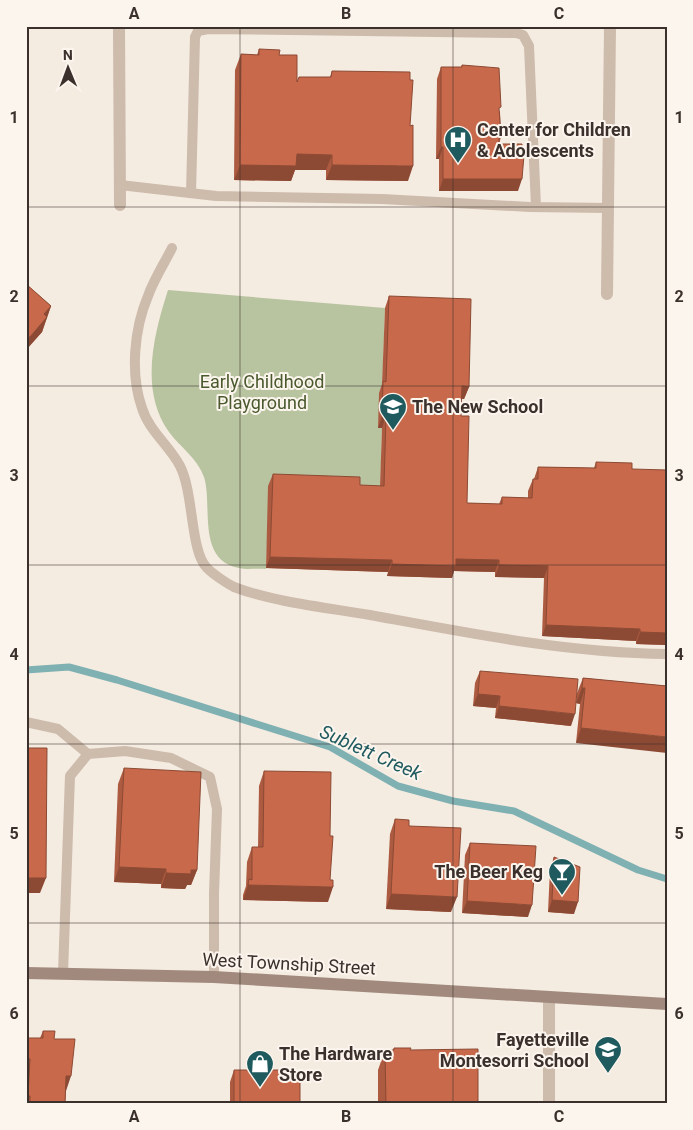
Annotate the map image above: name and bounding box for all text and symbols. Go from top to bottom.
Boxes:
text: A [129,4,140,23]
text: B [341,4,351,23]
text: C [554,4,564,23]
north arrow [42,42,92,92]
text: N [63,47,73,63]
text: 1 [9,108,19,127]
text: 1 [674,108,684,127]
place label: Center for Children & Adolescents [477,119,631,161]
hospital icon: Center for Children & Adolescents [443,125,473,164]
text: 2 [9,287,19,306]
text: 2 [674,287,684,306]
park label: Early Childhood Playground [200,371,324,413]
school or university icon: The New School [378,392,408,431]
place label: The New School [412,396,543,417]
text: 3 [9,466,19,485]
text: 3 [674,466,684,485]
text: 4 [9,645,19,664]
text: 4 [674,645,684,664]
water label: Sublett Creek [316,720,426,785]
text: 5 [9,824,19,843]
text: 5 [674,824,684,843]
bar icon: The Beer Keg [547,857,577,896]
place label: The Beer Keg [434,861,543,882]
street label: West Township Street [202,948,376,979]
text: 6 [9,1004,19,1023]
text: 6 [674,1004,684,1023]
place label: Fayetteville Montesorri School [440,1029,589,1071]
school or university icon: Fayetteville Montesorri School [593,1035,623,1074]
place label: The Hardware Store [279,1043,393,1085]
shop icon: The Hardware Store [245,1049,275,1088]
text: A [129,1107,140,1126]
text: B [341,1107,351,1126]
text: C [554,1107,564,1126]

